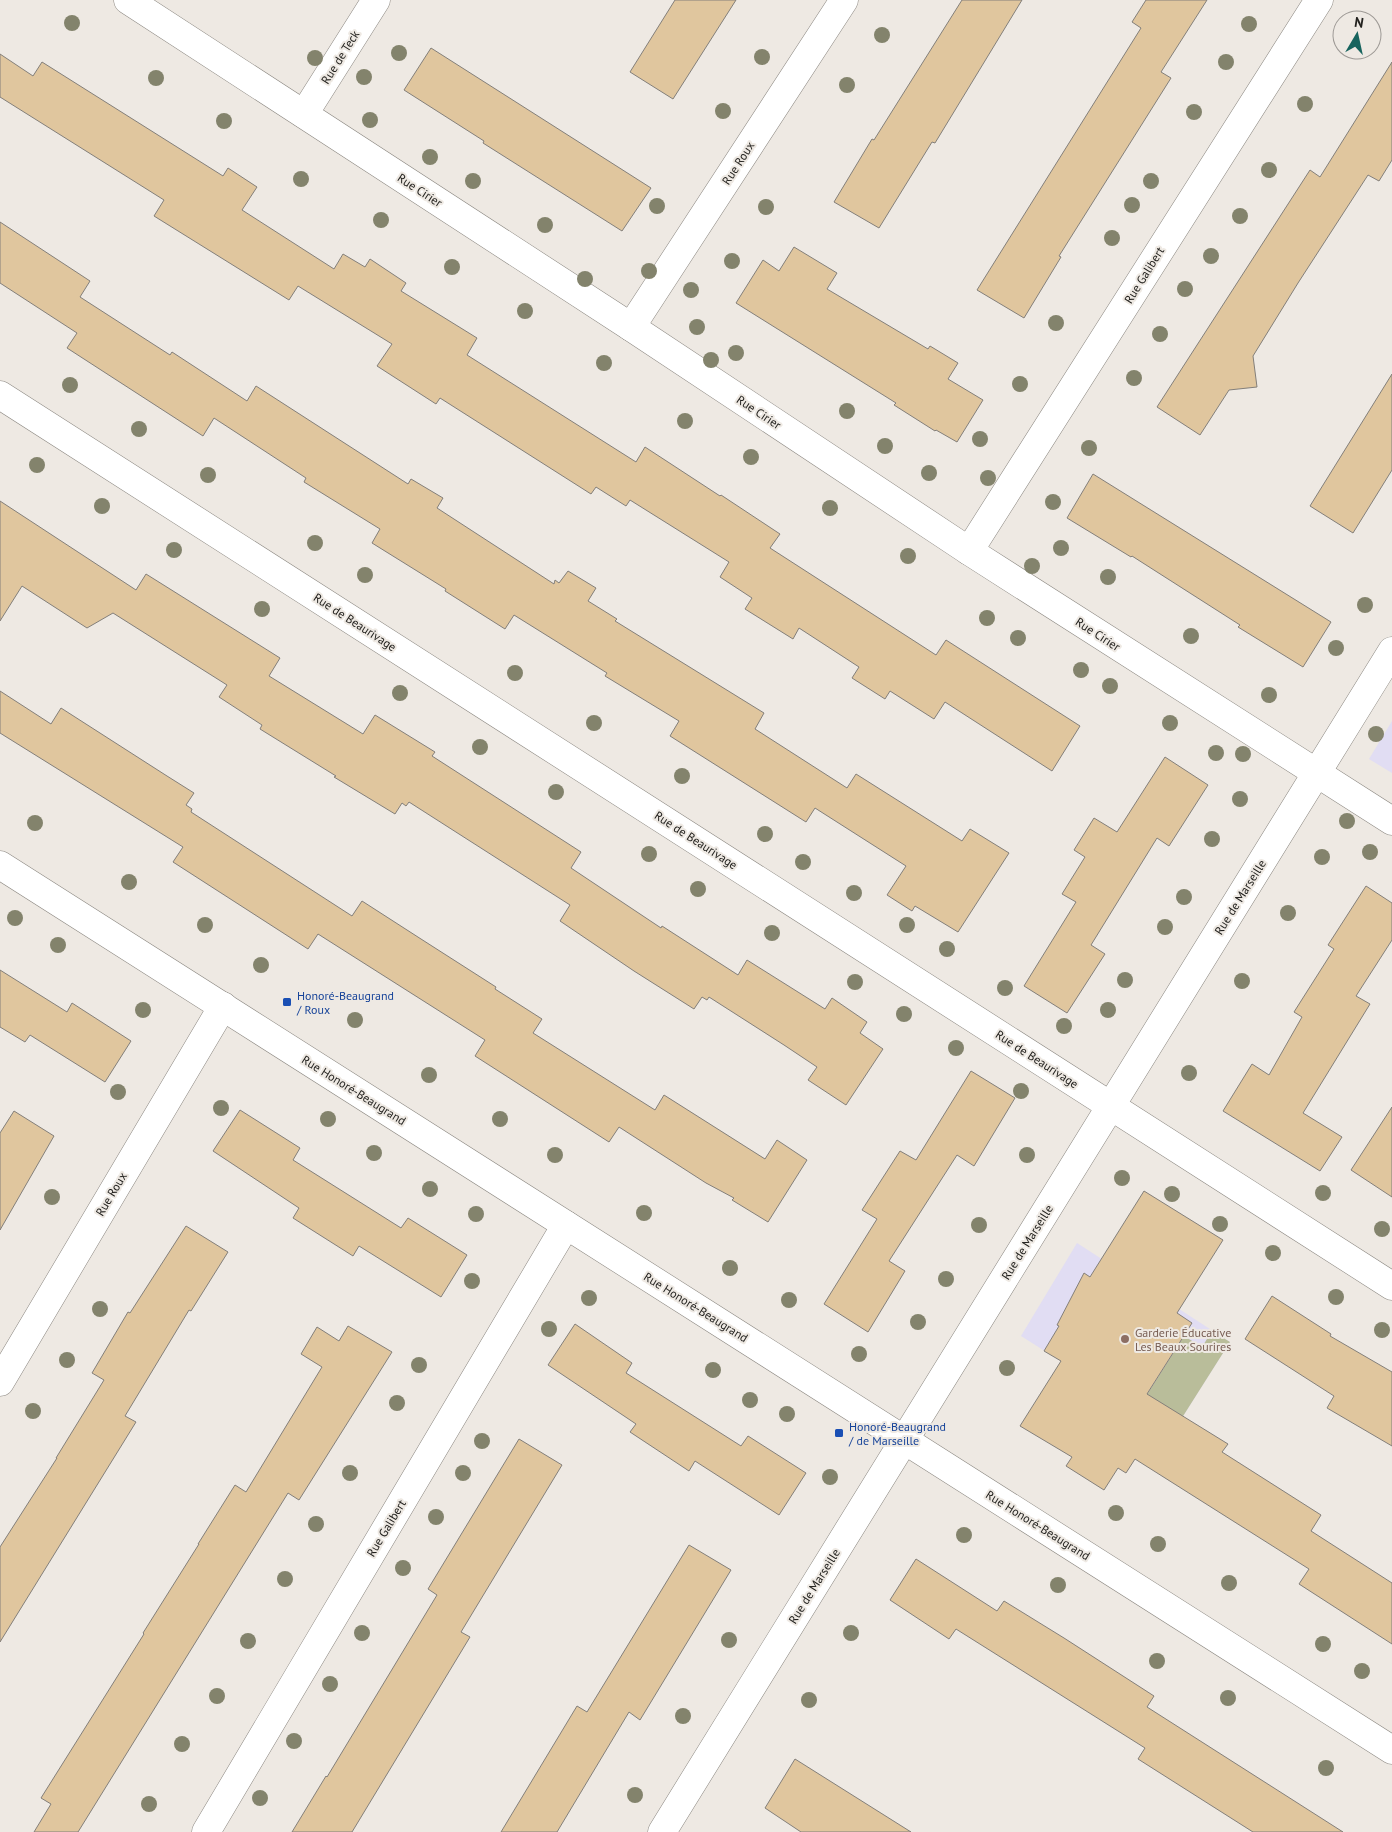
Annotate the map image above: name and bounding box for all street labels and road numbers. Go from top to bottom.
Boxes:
street label: Rue de Teck [318,27,363,87]
street label: Rue Roux [719,139,757,187]
street label: Rue Cirier [395,170,445,210]
street label: Rue Galibert [1121,244,1167,306]
street label: Rue Cirier [734,392,784,432]
street label: Rue de Beaurivage [311,590,399,654]
street label: Rue Cirier [1073,614,1123,654]
street label: Rue de Beaurivage [652,808,740,872]
street label: Rue de Marseille [1211,857,1269,937]
street label: Rue de Beaurivage [993,1027,1081,1091]
street label: Rue Honoré-Beaugrand [299,1052,409,1128]
street label: Rue Roux [92,1169,130,1219]
street label: Rue de Marseille [998,1202,1056,1282]
street label: Rue Honoré-Beaugrand [641,1269,751,1345]
street label: Rue Honoré-Beaugrand [983,1487,1093,1563]
street label: Rue Galibert [363,1497,409,1559]
street label: Rue de Marseille [785,1546,843,1626]

